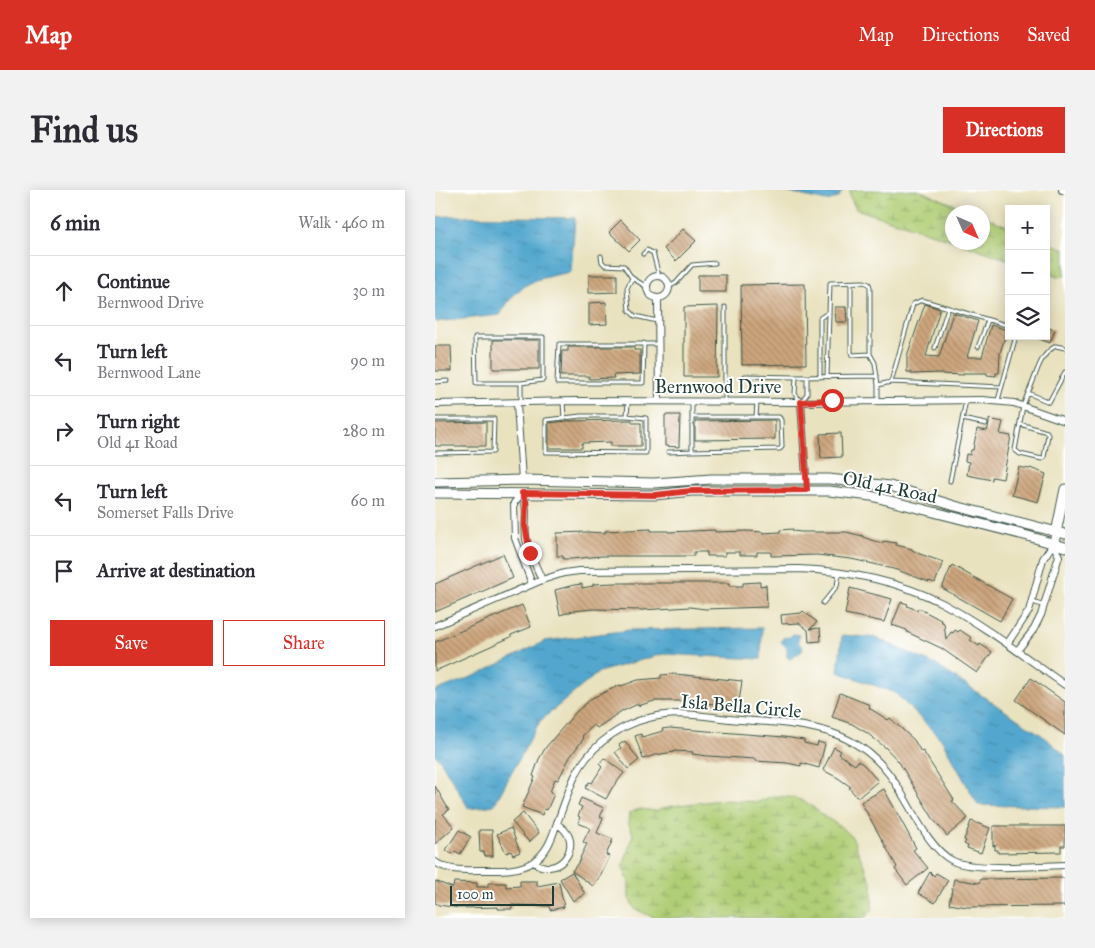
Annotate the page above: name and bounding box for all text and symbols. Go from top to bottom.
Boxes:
text: Map [25,20,72,50]
text: Map [858,24,894,46]
text: Directions [922,24,999,46]
text: Saved [1027,24,1070,46]
button: Directions [943,107,1065,153]
text: Find us [30,109,138,152]
north arrow [945,205,990,250]
map controls [1005,205,1050,340]
button: + [1005,205,1050,250]
text: 6 min [50,210,100,236]
text: Walk · 460 m [298,213,385,232]
button: − [1005,250,1050,295]
text: Continue [97,270,170,293]
icon: ahead [50,277,78,305]
text: 30 m [352,281,385,300]
text: Bernwood Drive [97,293,204,312]
button: layers [1005,295,1050,340]
text: Turn left [97,340,167,363]
icon: left [50,347,78,375]
text: 90 m [350,351,385,370]
text: Bernwood Lane [97,363,201,382]
street label: Bernwood Drive [654,375,782,398]
route start [821,389,844,412]
text: Turn right [97,410,180,433]
icon: right [50,417,78,445]
text: 280 m [342,421,385,440]
text: Old 41 Road [97,433,178,452]
street label: Old 41 Road [841,466,940,508]
text: Turn left [97,480,167,503]
icon: left [50,487,78,515]
text: 60 m [351,491,385,510]
text: Somerset Falls Drive [97,503,234,522]
route end [519,542,542,565]
icon: arrive [50,557,78,585]
text: Arrive at destination [97,559,255,582]
button: Save [50,620,213,666]
button: Share [223,620,385,666]
street label: Isla Bella Circle [680,689,802,723]
scale bar [450,883,554,906]
text: 100 m [457,886,494,903]

